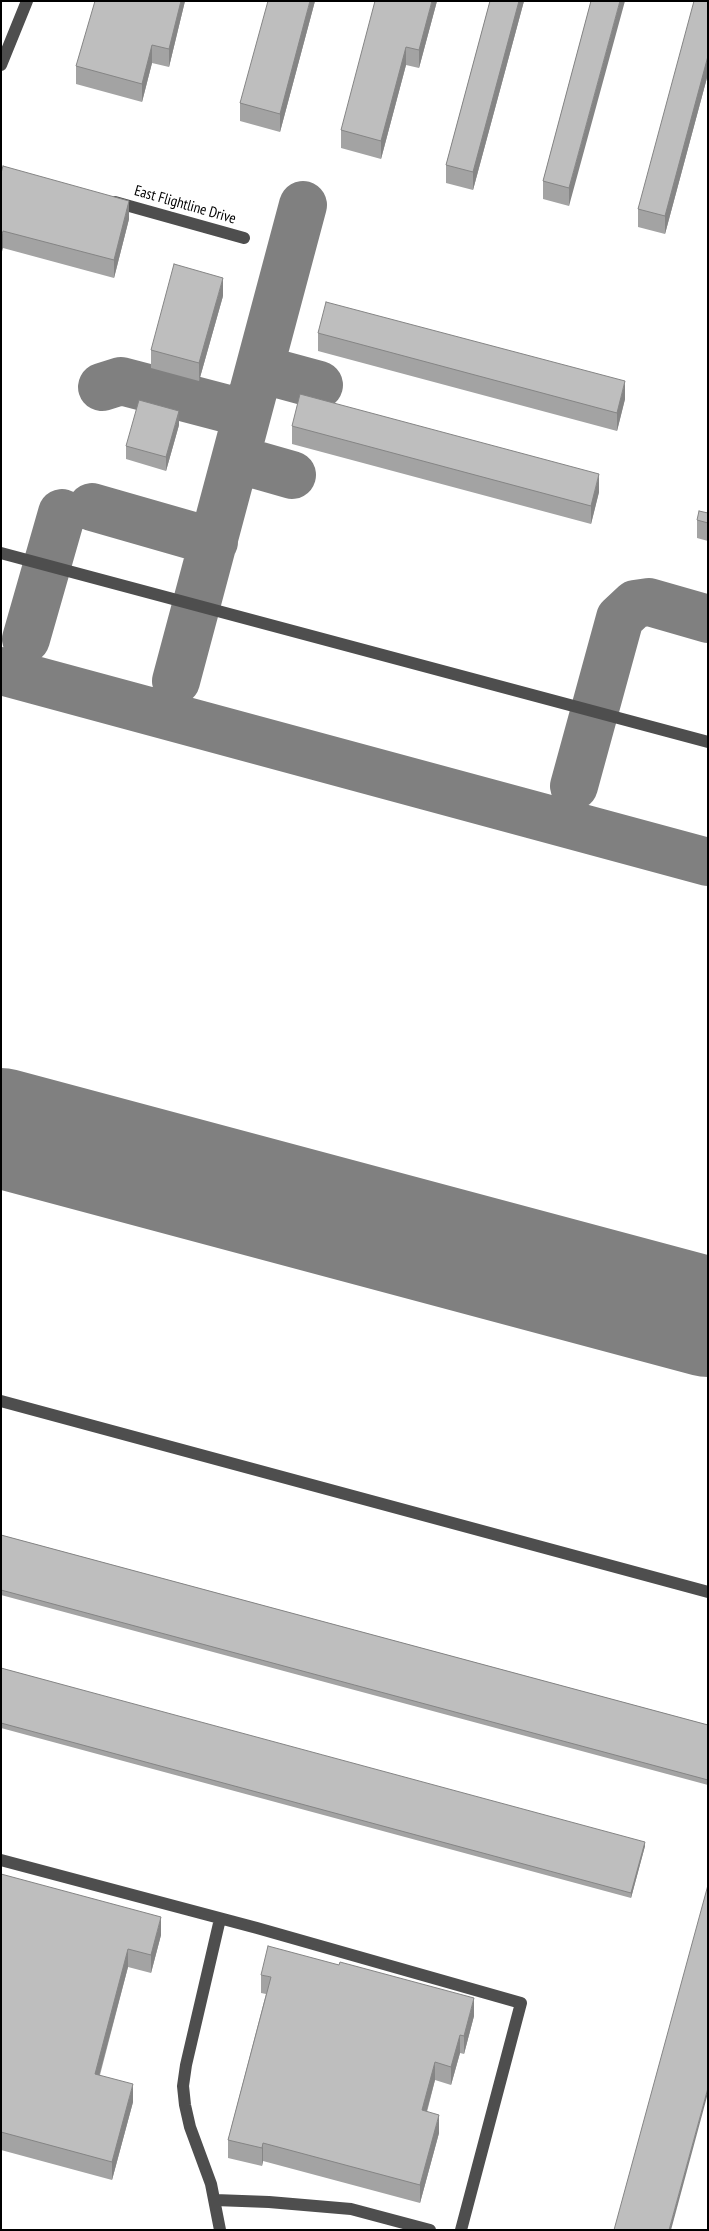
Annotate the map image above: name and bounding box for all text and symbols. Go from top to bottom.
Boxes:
street label: East Flightline Drive [132,182,238,228]

